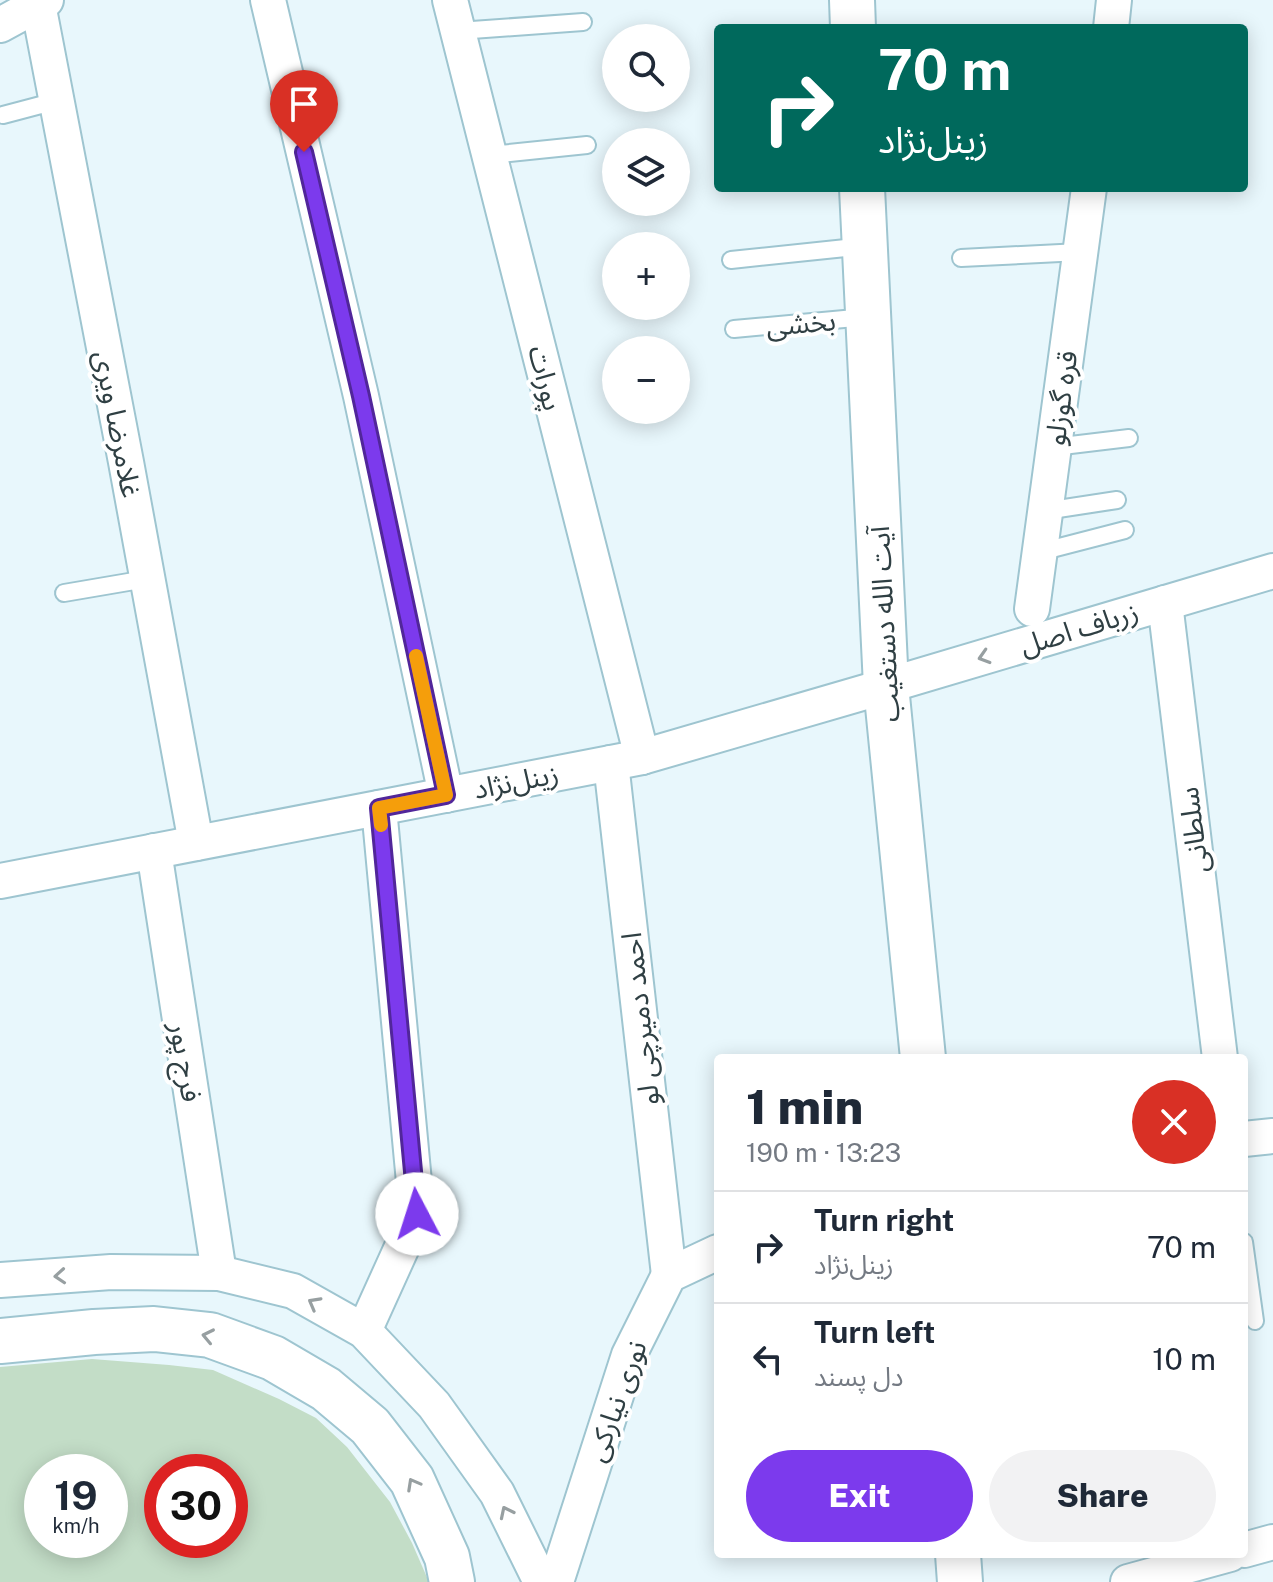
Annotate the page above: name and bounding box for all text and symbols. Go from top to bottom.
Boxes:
map controls [602,24,690,424]
button: search [602,24,690,112]
text: 70 m [878,37,1011,103]
icon: right [746,56,850,160]
pin [270,70,338,152]
icon: arrive [282,82,326,126]
text: زینل‌نژاد [878,119,988,161]
button: layers [602,128,690,216]
button: + [602,232,690,320]
street label: بخشی [765,303,837,343]
button: − [602,336,690,424]
street label: پورات [520,342,570,414]
street label: غلامرضا ویری [87,347,149,501]
street label: قره گوزلو [1038,348,1084,448]
street label: آیت الله دستغیب [862,523,905,723]
street label: زرباف اصل [1016,594,1142,662]
one-way arrow [977,648,991,664]
street label: زینل‌نژاد [471,756,561,806]
street label: سلطانی [1171,785,1215,875]
street label: احمد دمیرچی لو [614,931,667,1107]
street label: فرج پور [159,1019,209,1105]
text: 1 min [746,1078,863,1135]
button: close [1132,1080,1216,1164]
text: 190 m · 13:23 [746,1137,901,1168]
position arrow [375,1172,459,1256]
text: Turn right [814,1202,954,1238]
icon: right [746,1225,790,1269]
text: 70 m [1147,1229,1216,1265]
text: زینل‌نژاد [814,1249,894,1280]
one-way arrow [53,1267,66,1284]
one-way arrow [309,1297,323,1313]
text: Turn left [814,1314,935,1350]
one-way arrow [202,1328,216,1345]
street label: نوری نیارکی [578,1336,654,1466]
icon: left [746,1337,790,1381]
text: 10 m [1152,1341,1216,1377]
text: دل پسند [814,1361,903,1392]
button: Exit [746,1450,973,1542]
button: Share [989,1450,1216,1542]
speed limit sign: 30 [144,1454,248,1558]
text: 19 [54,1472,98,1519]
one-way arrow [407,1478,423,1493]
one-way arrow [500,1506,516,1521]
text: km/h [52,1514,100,1538]

